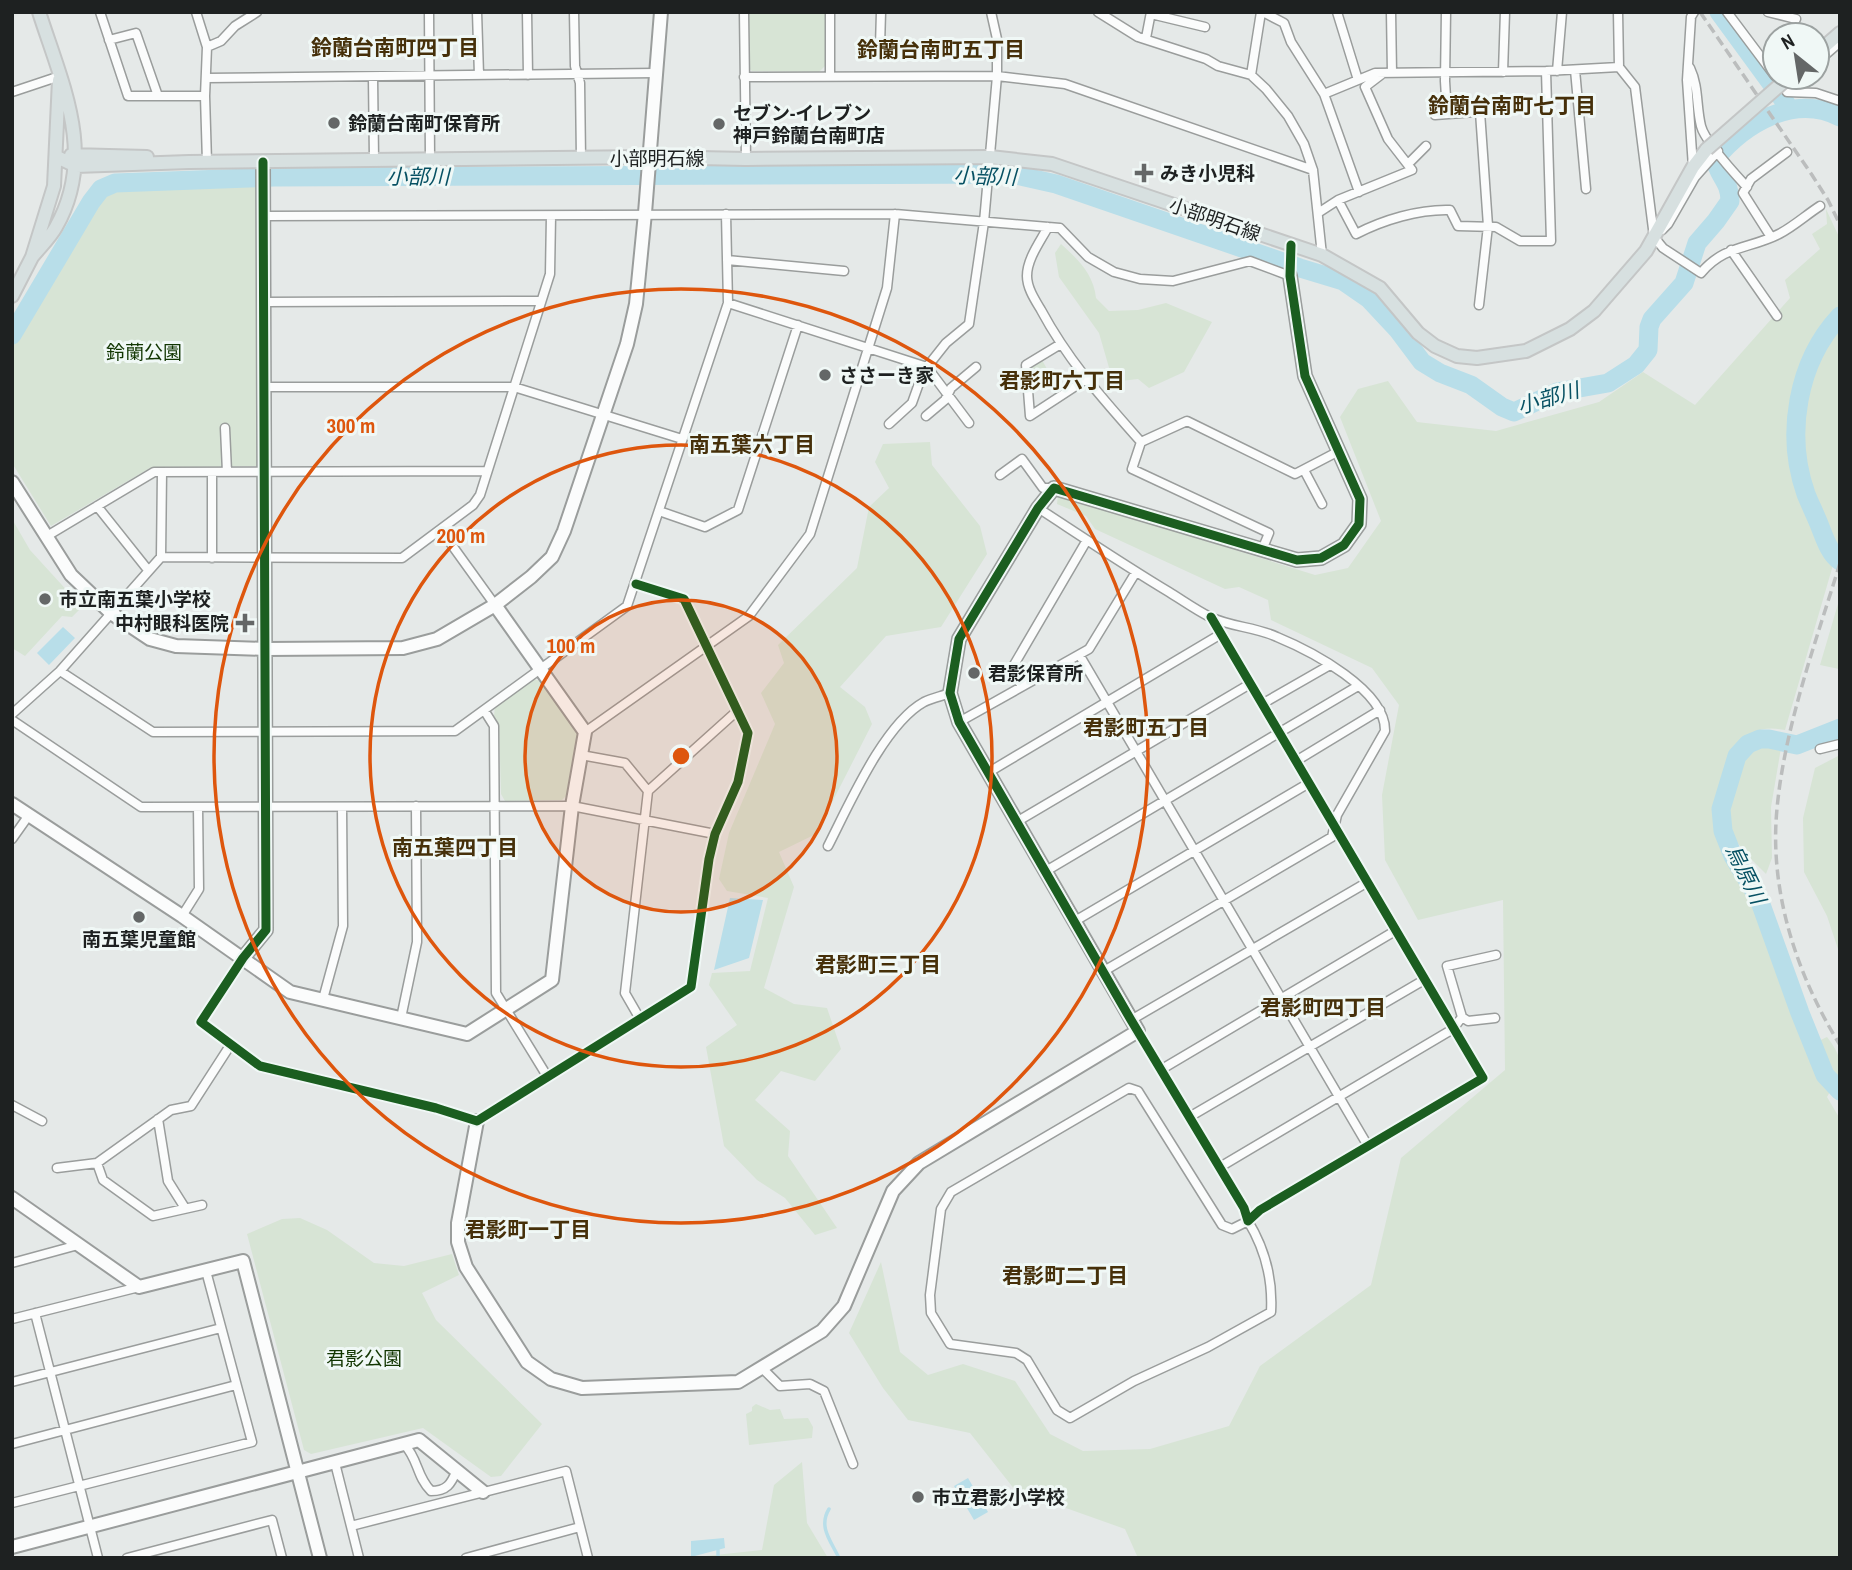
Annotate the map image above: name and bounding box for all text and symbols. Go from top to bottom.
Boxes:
north arrow [1761,21,1831,91]
text: N [1776,27,1799,55]
district label: 鈴蘭台南町四丁目 [311,33,479,62]
district label: 鈴蘭台南町五丁目 [857,35,1025,64]
district label: 鈴蘭台南町七丁目 [1428,91,1596,120]
place label: セブン-イレブン 神戸鈴蘭台南町店 [733,100,885,148]
place label: 鈴蘭台南町保育所 [348,110,500,136]
marker: 鈴蘭台南町保育所 [326,115,342,131]
marker: セブン-イレブン 神戸鈴蘭台南町店 [711,116,727,132]
street label: 小部明石線 [609,145,705,171]
water label: 小部川 [953,160,1019,192]
place label: みき小児科 [1160,160,1255,186]
water label: 小部川 [387,162,451,191]
marker: みき小児科 [1134,163,1154,183]
street label: 小部明石線 [1166,191,1264,247]
park label: 鈴蘭公園 [106,339,182,365]
place label: ささーき家 [839,362,934,388]
district label: 君影町六丁目 [999,366,1125,395]
marker: ささーき家 [817,367,833,383]
water label: 小部川 [1514,375,1584,421]
text: 300 m [327,411,375,440]
district label: 南五葉六丁目 [689,430,815,459]
text: 200 m [437,521,485,550]
place label: 市立南五葉小学校 [59,586,211,612]
marker: 市立南五葉小学校 [37,591,53,607]
place label: 中村眼科医院 [115,610,229,636]
marker: 中村眼科医院 [235,613,255,633]
text: 100 m [547,631,595,660]
place label: 君影保育所 [988,660,1083,686]
marker: 君影保育所 [966,665,982,681]
district label: 君影町五丁目 [1083,713,1209,742]
centre of rings [669,744,693,768]
district label: 南五葉四丁目 [392,833,518,862]
water label: 烏原川 [1719,839,1774,910]
marker: 南五葉児童館 [131,909,147,925]
place label: 南五葉児童館 [82,926,196,952]
district label: 君影町三丁目 [815,950,941,979]
district label: 君影町四丁目 [1260,993,1386,1022]
district label: 君影町一丁目 [465,1215,591,1244]
district label: 君影町二丁目 [1002,1261,1128,1290]
park label: 君影公園 [326,1345,402,1371]
place label: 市立君影小学校 [932,1484,1065,1510]
marker: 市立君影小学校 [910,1489,926,1505]

